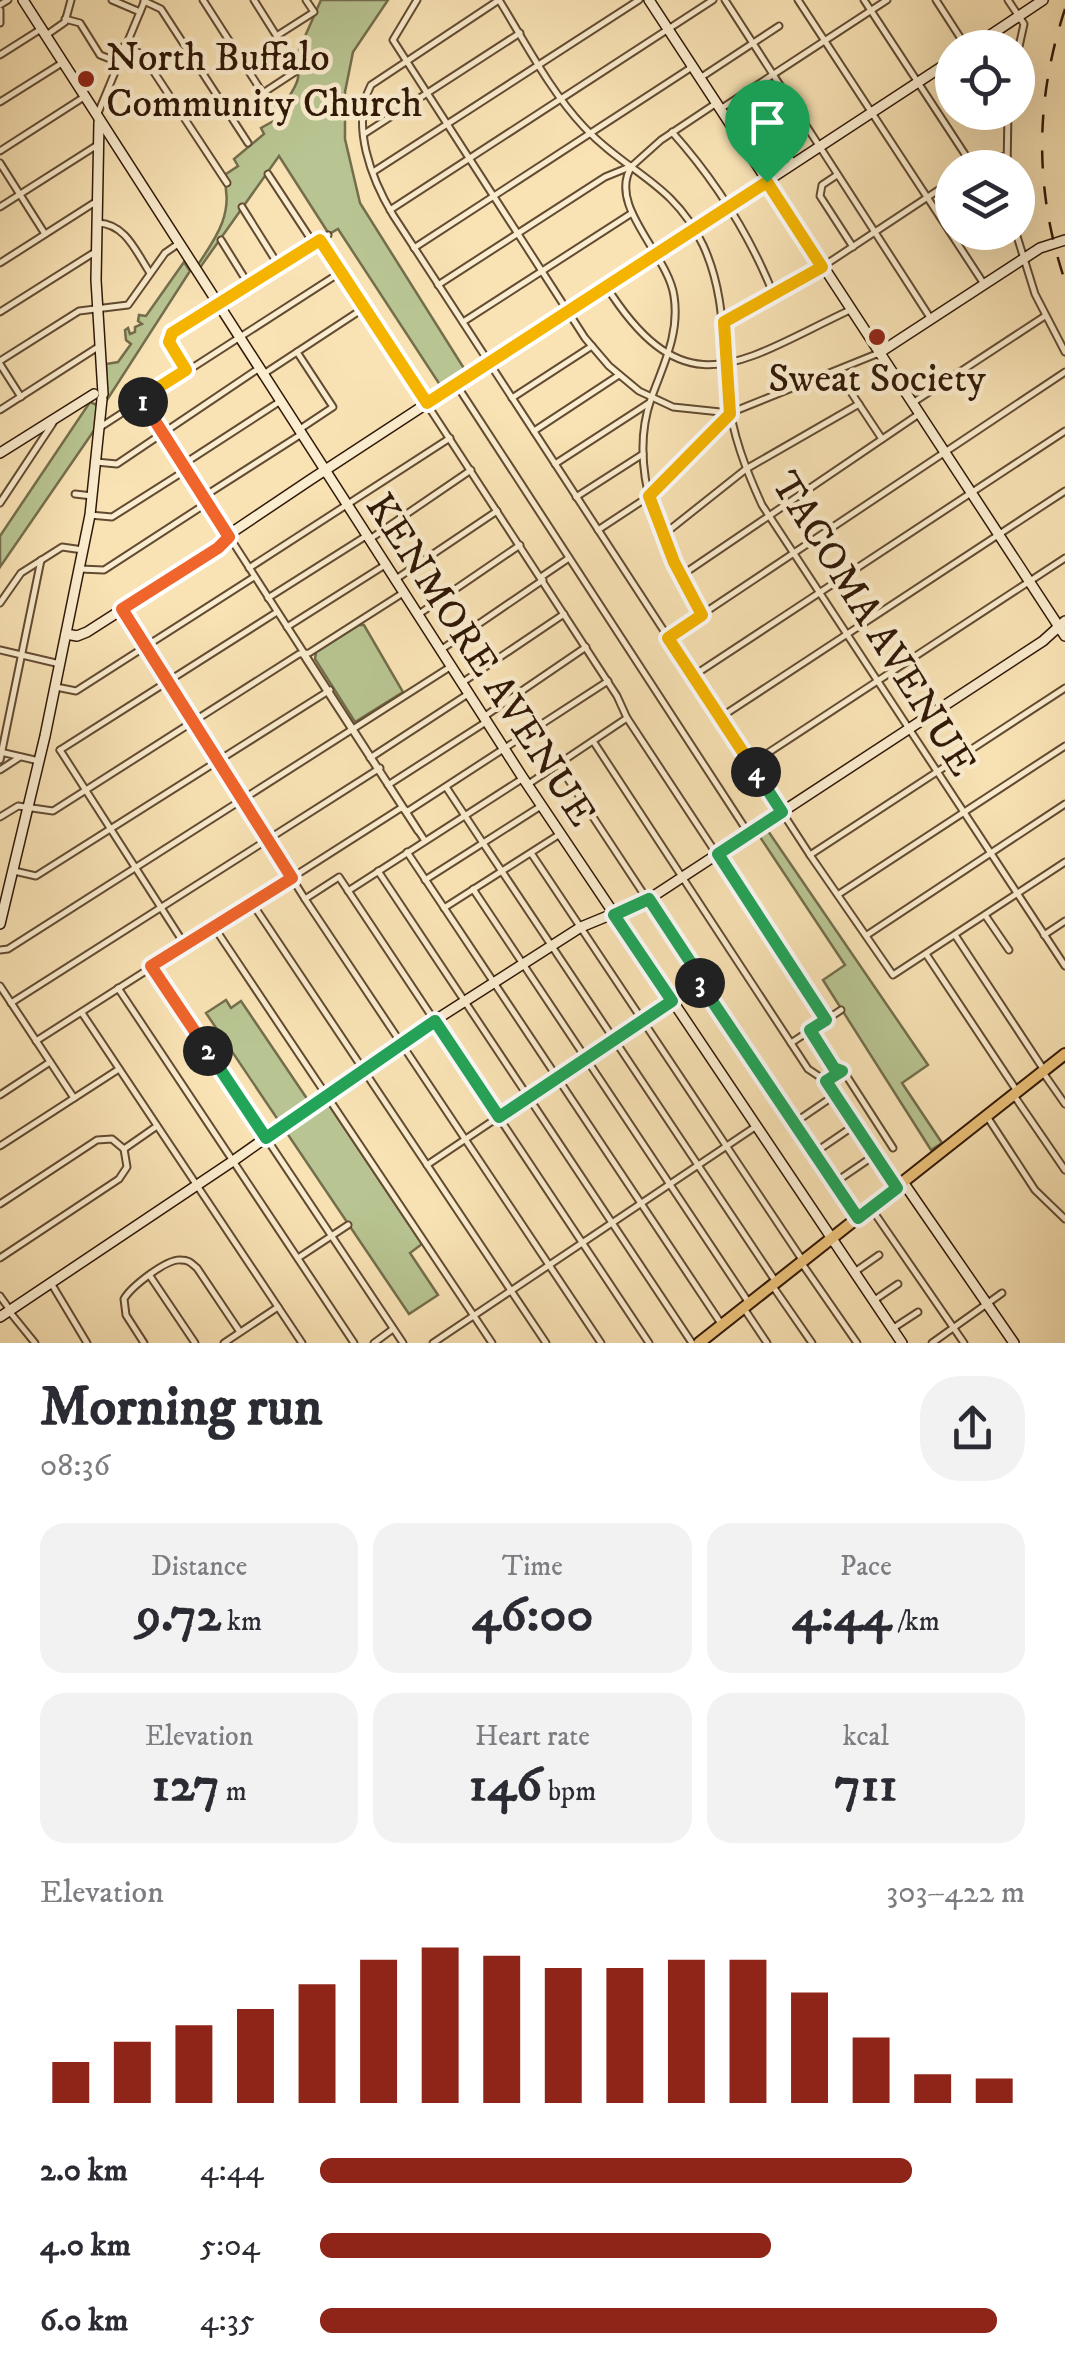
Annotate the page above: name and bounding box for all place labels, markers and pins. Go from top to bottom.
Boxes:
place label: North Buffalo Community Church [106,34,422,130]
marker: North Buffalo Community Church [75,68,97,90]
pin [725,80,810,183]
marker: Sweat Society [866,326,888,348]
place label: Sweat Society [768,355,987,405]
pin: 1 [118,377,168,427]
pin: 4 [731,747,781,797]
pin: 3 [675,958,725,1008]
pin: 2 [183,1026,233,1076]

